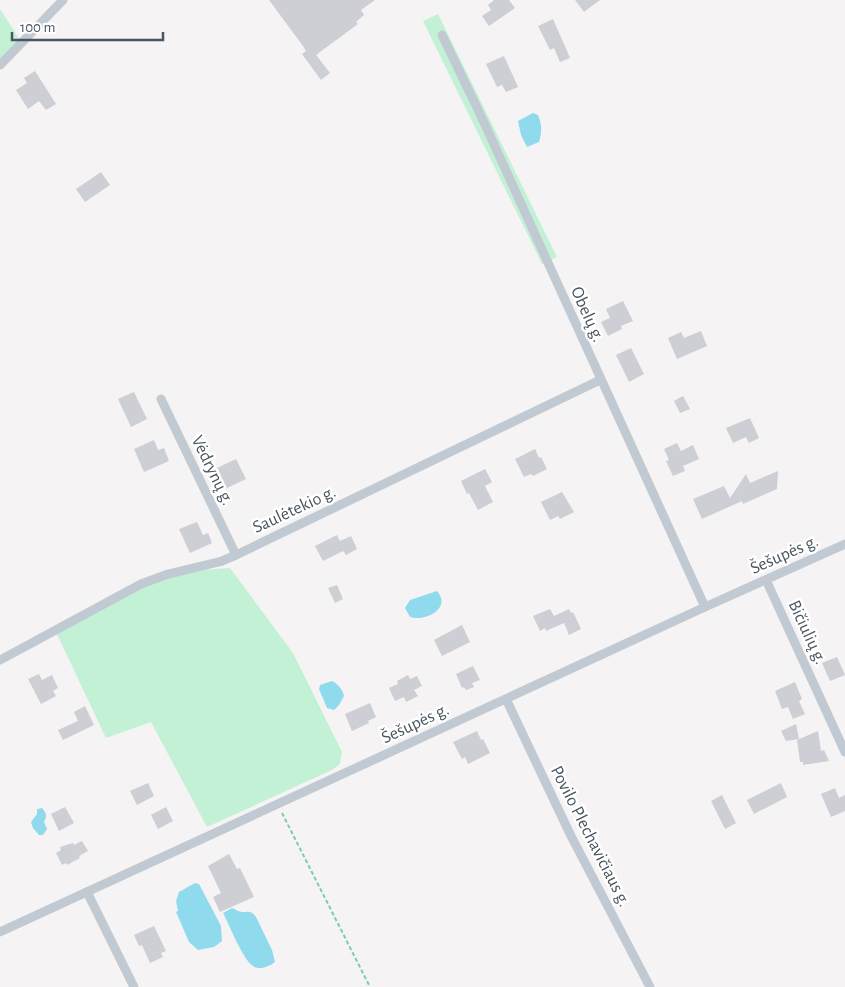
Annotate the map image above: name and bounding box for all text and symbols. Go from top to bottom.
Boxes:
scale bar [12,10,164,42]
text: 100 m [20,20,55,35]
street label: Obelų g. [567,284,607,345]
street label: Vėdrynų g. [188,433,237,508]
street label: Saulėtekio g. [250,483,339,537]
street label: Šešupės g. [747,529,821,578]
street label: Bičiulių g. [784,598,830,667]
street label: Šešupės g. [378,698,452,747]
street label: Povilo Plechavičiaus g. [547,763,633,910]

